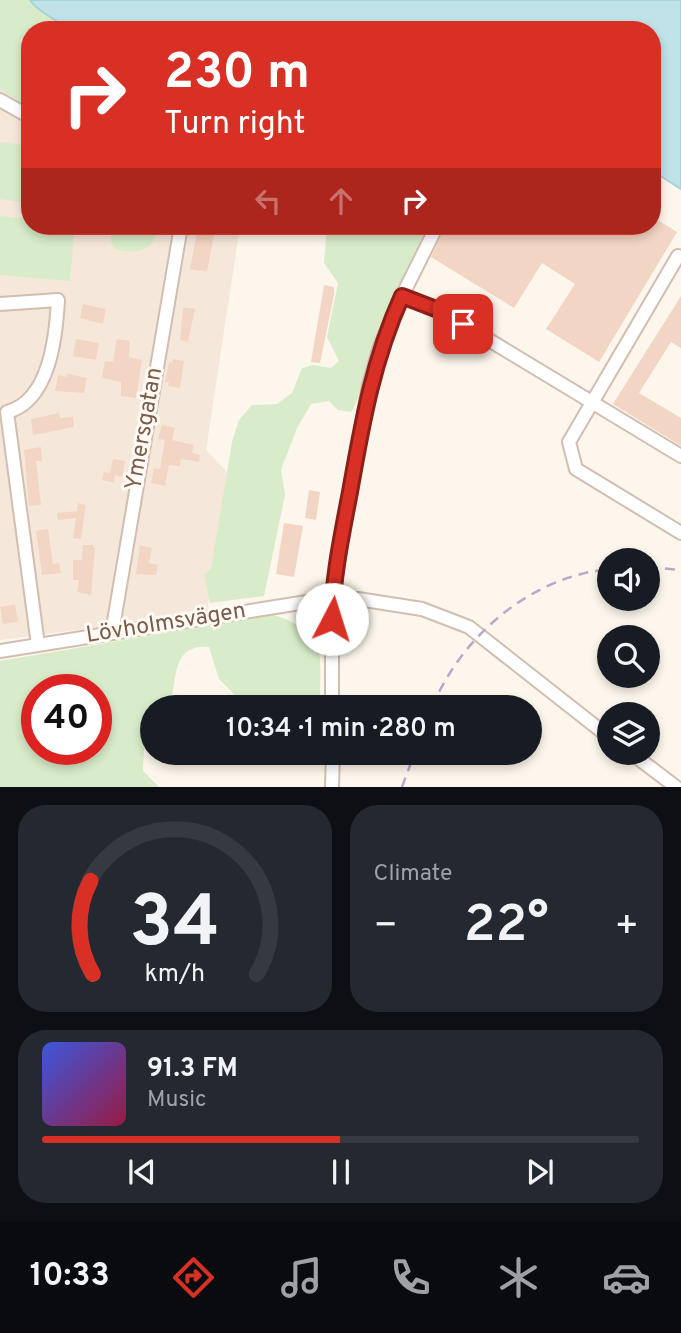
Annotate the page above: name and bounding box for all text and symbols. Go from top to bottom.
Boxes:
text: 230 m [164,44,310,106]
icon: right [49,49,140,140]
text: Turn right [164,105,306,145]
icon: left [249,182,287,220]
icon: ahead [322,182,360,220]
icon: right [395,182,433,220]
pin [433,294,493,354]
icon: arrive [444,305,482,343]
street label: Ymersgatan [120,365,170,493]
map controls [597,548,660,765]
button: sound [597,548,660,611]
position arrow [295,582,369,656]
street label: Lövholmsvägen [84,597,248,651]
button: search [597,625,660,688]
speed limit sign: 40 [21,674,112,765]
button: layers [597,702,660,765]
text: 10:34 · 1 min · 280 m [226,713,456,746]
text: Climate [374,860,452,889]
text: 34 [130,881,220,973]
text: 22° [464,894,549,960]
text: − [374,903,398,952]
text: + [614,903,639,952]
text: km/h [144,959,205,991]
text: 91.3 FM [147,1053,238,1086]
text: Music [147,1086,207,1115]
icon: previous [123,1153,161,1191]
icon: pause [322,1153,360,1191]
icon: next [521,1153,559,1191]
icon: directions [169,1253,218,1302]
icon: music [277,1253,326,1302]
icon: phone [386,1253,435,1302]
icon: climate [494,1253,543,1302]
icon: car [602,1253,651,1302]
text: 10:33 [30,1257,110,1297]

